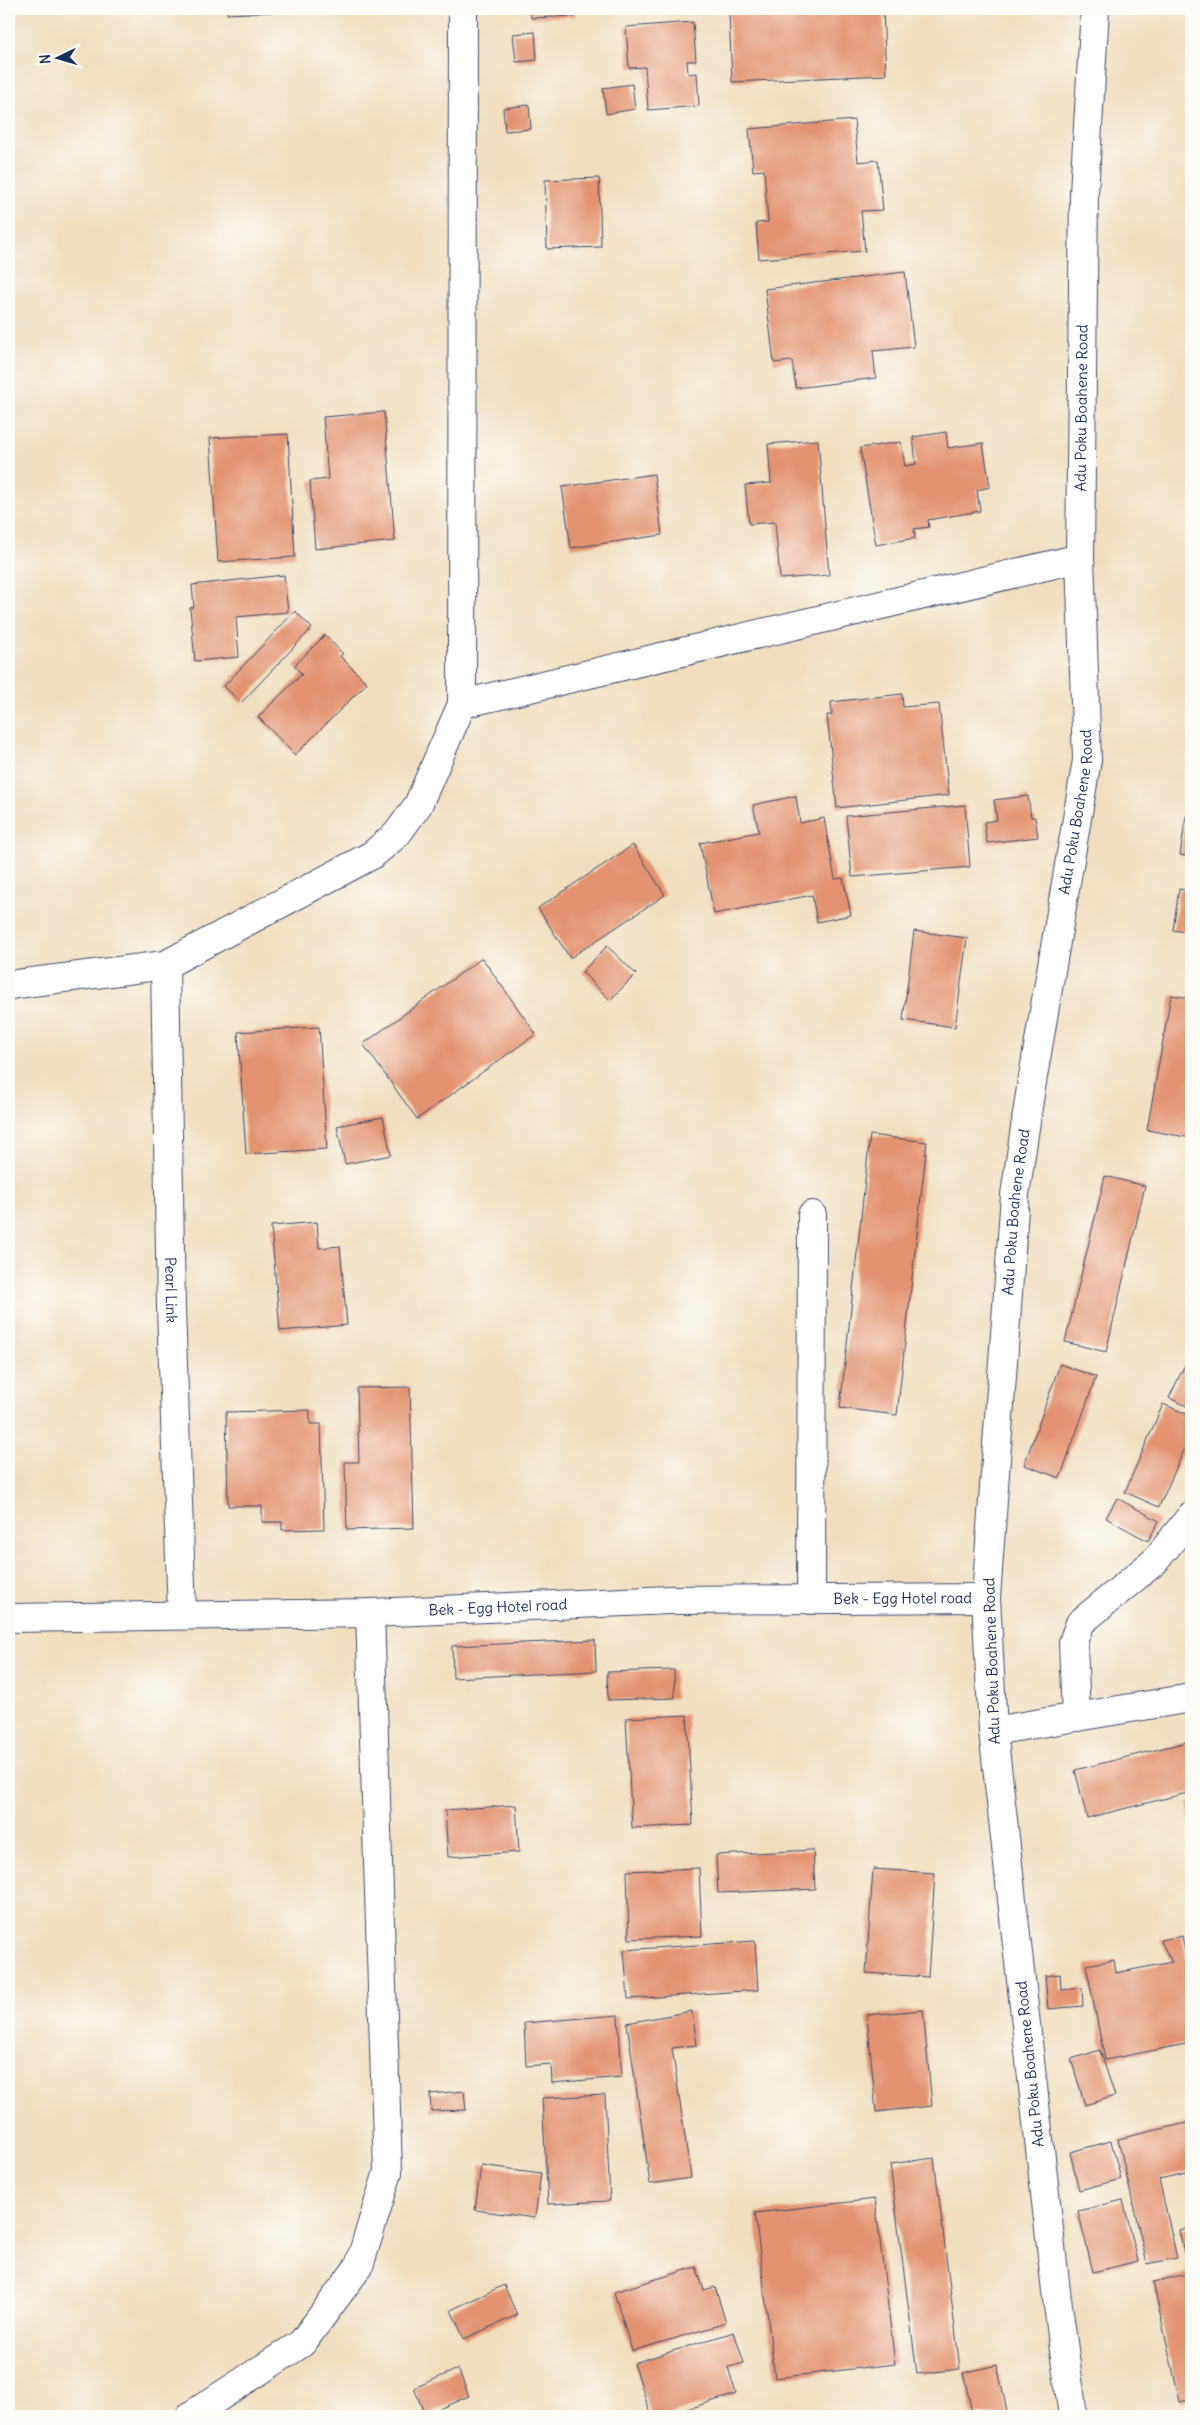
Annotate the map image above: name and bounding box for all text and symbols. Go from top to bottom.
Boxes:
north arrow [32,32,82,82]
text: N [36,54,54,65]
street label: Adu Poku Boahene Road [1071,324,1092,492]
street label: Adu Poku Boahene Road [1054,729,1096,896]
street label: Adu Poku Boahene Road [998,1127,1034,1296]
street label: Pearl Link [161,1257,182,1324]
street label: Adu Poku Boahene Road [979,1577,1004,1745]
street label: Bek - Egg Hotel road [833,1588,972,1608]
street label: Bek - Egg Hotel road [428,1594,568,1619]
street label: Adu Poku Boahene Road [1011,1980,1048,2148]

